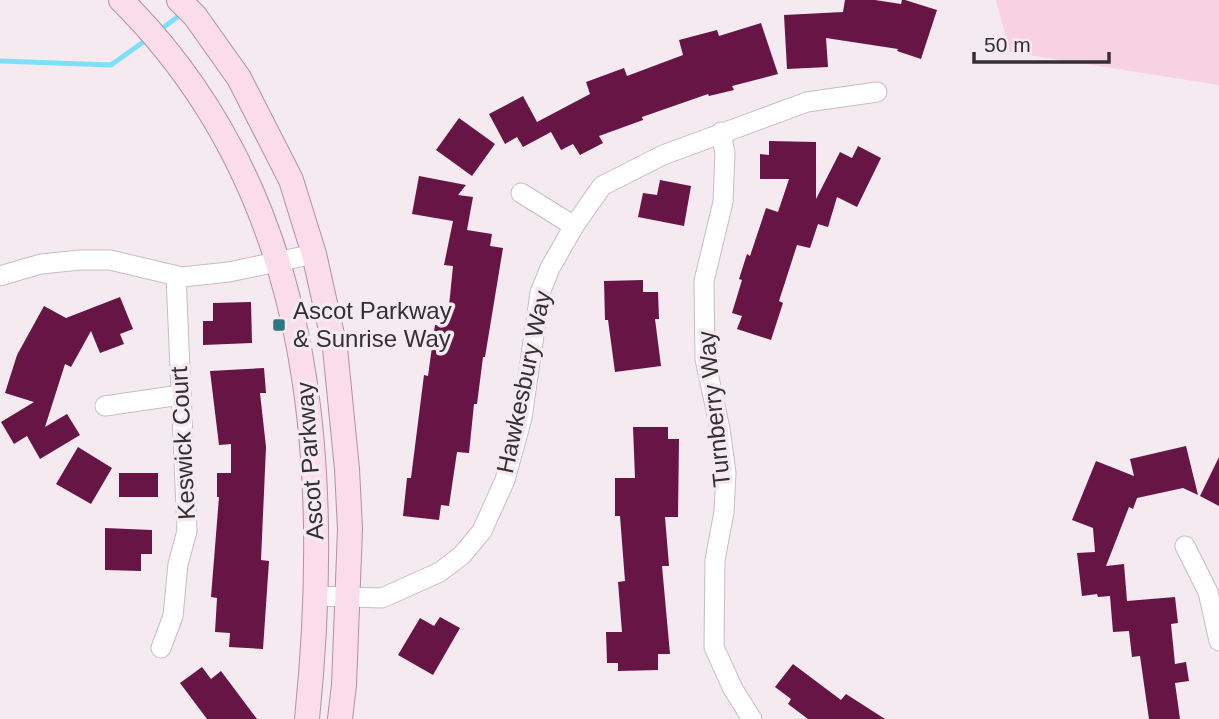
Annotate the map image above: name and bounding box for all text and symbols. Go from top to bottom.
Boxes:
scale bar [974,21,1109,65]
text: 50 m [984,33,1031,56]
street label: Hawkesbury Way [491,288,556,476]
place label: Ascot Parkway & Sunrise Way [293,297,452,352]
marker: Ascot Parkway & Sunrise Way [271,317,287,333]
street label: Turnberry Way [692,330,735,488]
street label: Keswick Court [165,365,200,520]
street label: Ascot Parkway [290,381,329,541]

